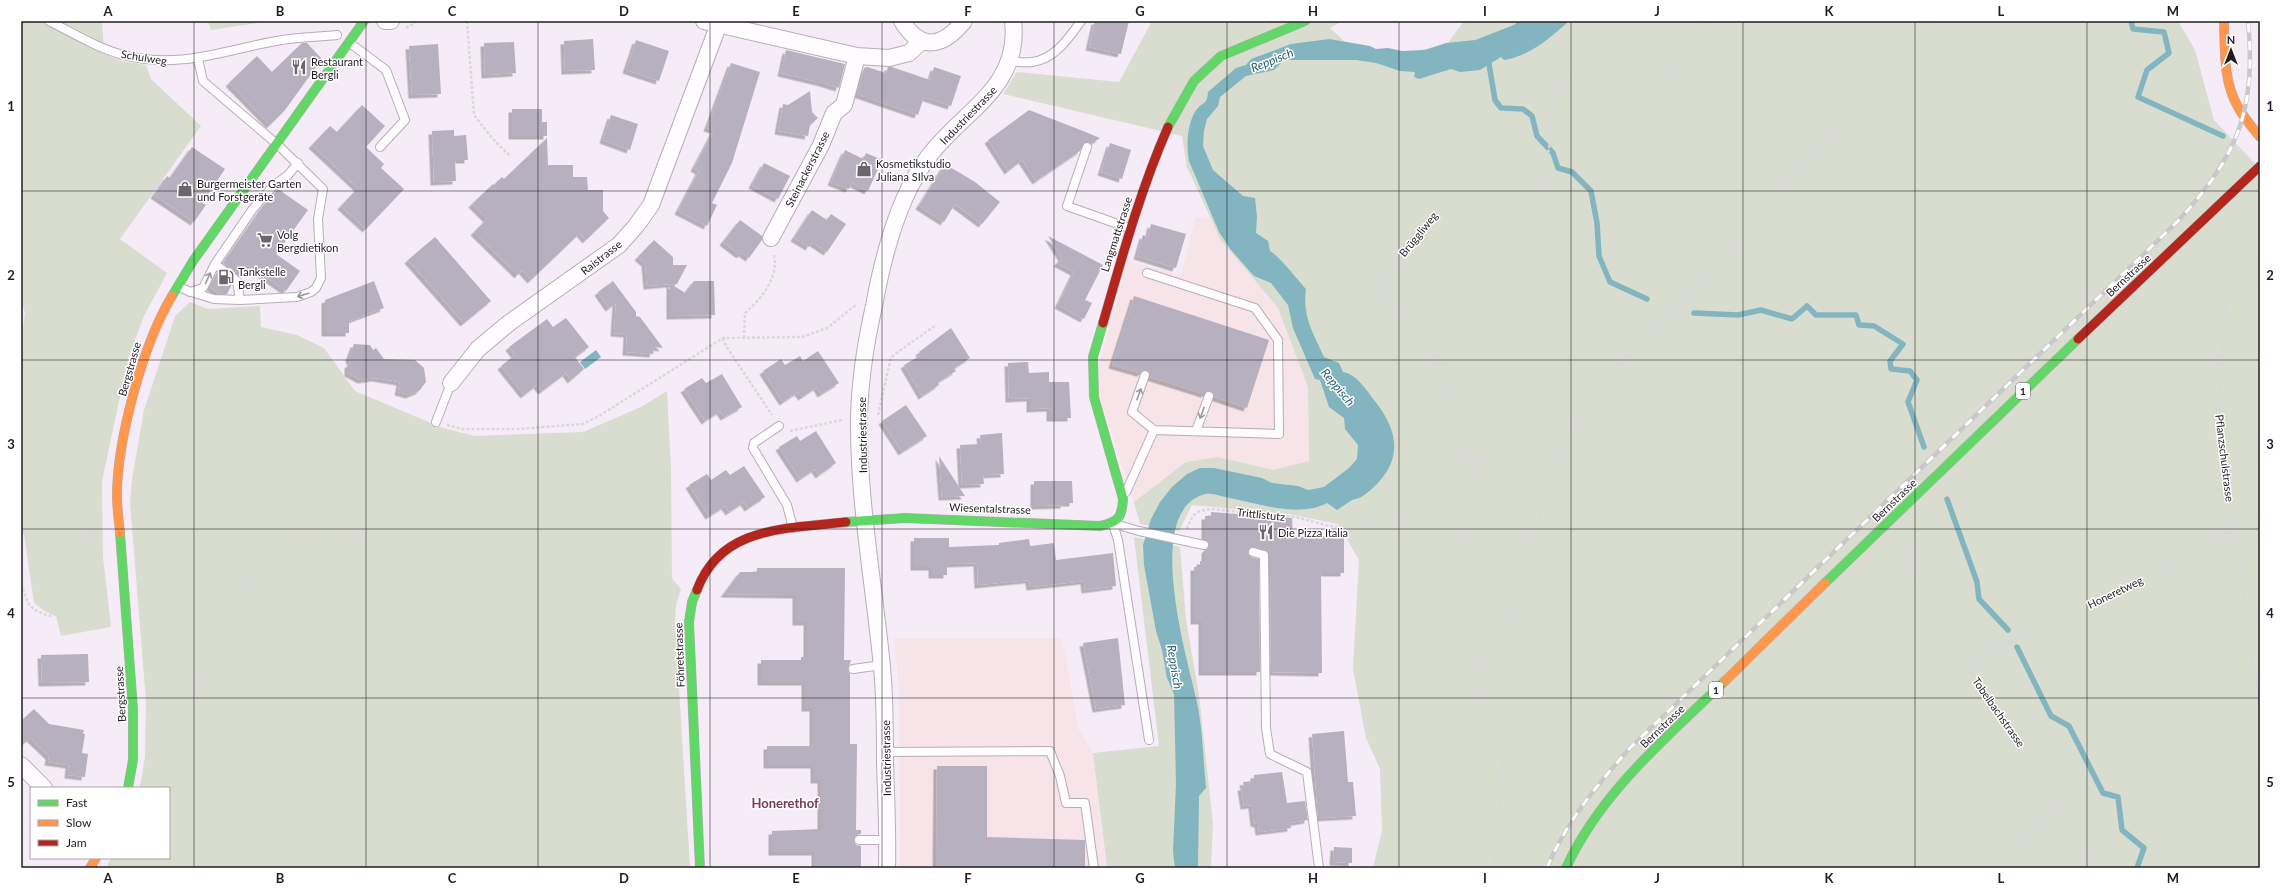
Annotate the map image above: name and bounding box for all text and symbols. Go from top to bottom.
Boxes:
text: A [102,3,113,19]
text: B [276,3,285,19]
text: C [448,3,457,19]
text: D [619,3,629,19]
text: E [792,3,800,19]
text: F [964,3,972,19]
text: G [1135,3,1145,19]
text: H [1308,3,1318,19]
text: I [1483,3,1487,19]
text: J [1654,3,1660,19]
text: K [1825,3,1835,19]
text: L [1998,3,2005,19]
text: M [2167,3,2179,19]
north arrow [2211,30,2251,70]
text: N [2227,33,2235,46]
water label: Reppisch [1249,45,1295,75]
street label: Schulweg [120,47,168,67]
place label: Restaurant Bergli [311,55,363,81]
restaurant icon: Restaurant Bergli [290,58,308,76]
street label: Industriestrasse [937,83,999,147]
text: 1 [7,98,15,114]
text: 1 [2266,98,2274,114]
street label: Steinackerstrasse [782,129,832,209]
place label: Kosmetikstudio Juliana SIlva [876,157,951,183]
shop icon: Kosmetikstudio Juliana SIlva [855,160,873,178]
place label: Burgermeister Garten und Forstgeräte [197,177,301,203]
shop icon: Burgermeister Garten und Forstgeräte [176,180,194,198]
street label: Langmattstrasse [1098,195,1134,273]
street label: Brüggliweg [1396,209,1440,259]
place label: Volg Bergdietikon [277,228,338,254]
supermarket icon: Volg Bergdietikon [256,231,274,249]
street label: Raistrasse [578,237,624,277]
street label: Bernstrasse [2103,251,2153,299]
place label: Tankstelle Bergli [238,265,286,291]
text: 2 [7,267,15,283]
text: 2 [2266,267,2274,283]
fuel station icon: Tankstelle Bergli [217,268,235,286]
one-way arrow [205,272,212,284]
one-way arrow [296,292,309,299]
street label: Bergstrasse [115,340,143,398]
water label: Reppisch [1318,365,1358,409]
road number: 1 [2016,383,2030,399]
one-way arrow [1135,388,1143,400]
street label: Industriestrasse [855,397,869,473]
one-way arrow [1198,407,1206,419]
street label: Pflanzschulstrasse [2213,414,2237,503]
text: 3 [7,436,15,452]
text: 3 [2266,436,2274,452]
street label: Bernstrasse [1869,476,1919,524]
street label: Wiesentalstrasse [949,500,1031,516]
street label: Trittlistutz [1236,505,1286,523]
restaurant icon: Die Pizza Italia [1257,523,1275,541]
place label: Die Pizza Italia [1278,526,1348,539]
street label: Honeretweg [2085,573,2145,611]
text: 4 [7,605,15,621]
text: 4 [2266,605,2274,621]
street label: Föhretstrasse [671,622,687,688]
water label: Reppisch [1164,644,1186,690]
street label: Bergstrasse [112,666,128,722]
street label: Tobelbachstrasse [1970,675,2028,750]
road number: 1 [1709,682,1723,698]
street label: Bernstrasse [1637,702,1687,750]
street label: Industriestrasse [879,720,893,796]
text: 5 [7,774,15,790]
text: 5 [2266,774,2274,790]
legend [30,787,170,859]
text: Fast [66,795,88,810]
district label: Honerethof [751,795,819,811]
text: Slow [66,815,92,830]
text: Jam [66,835,87,850]
text: A [102,870,113,886]
text: B [276,870,285,886]
text: C [448,870,457,886]
text: D [619,870,629,886]
text: E [792,870,800,886]
text: F [964,870,972,886]
text: G [1135,870,1145,886]
text: H [1308,870,1318,886]
text: I [1483,870,1487,886]
text: J [1654,870,1660,886]
text: K [1825,870,1835,886]
text: L [1998,870,2005,886]
text: M [2167,870,2179,886]

